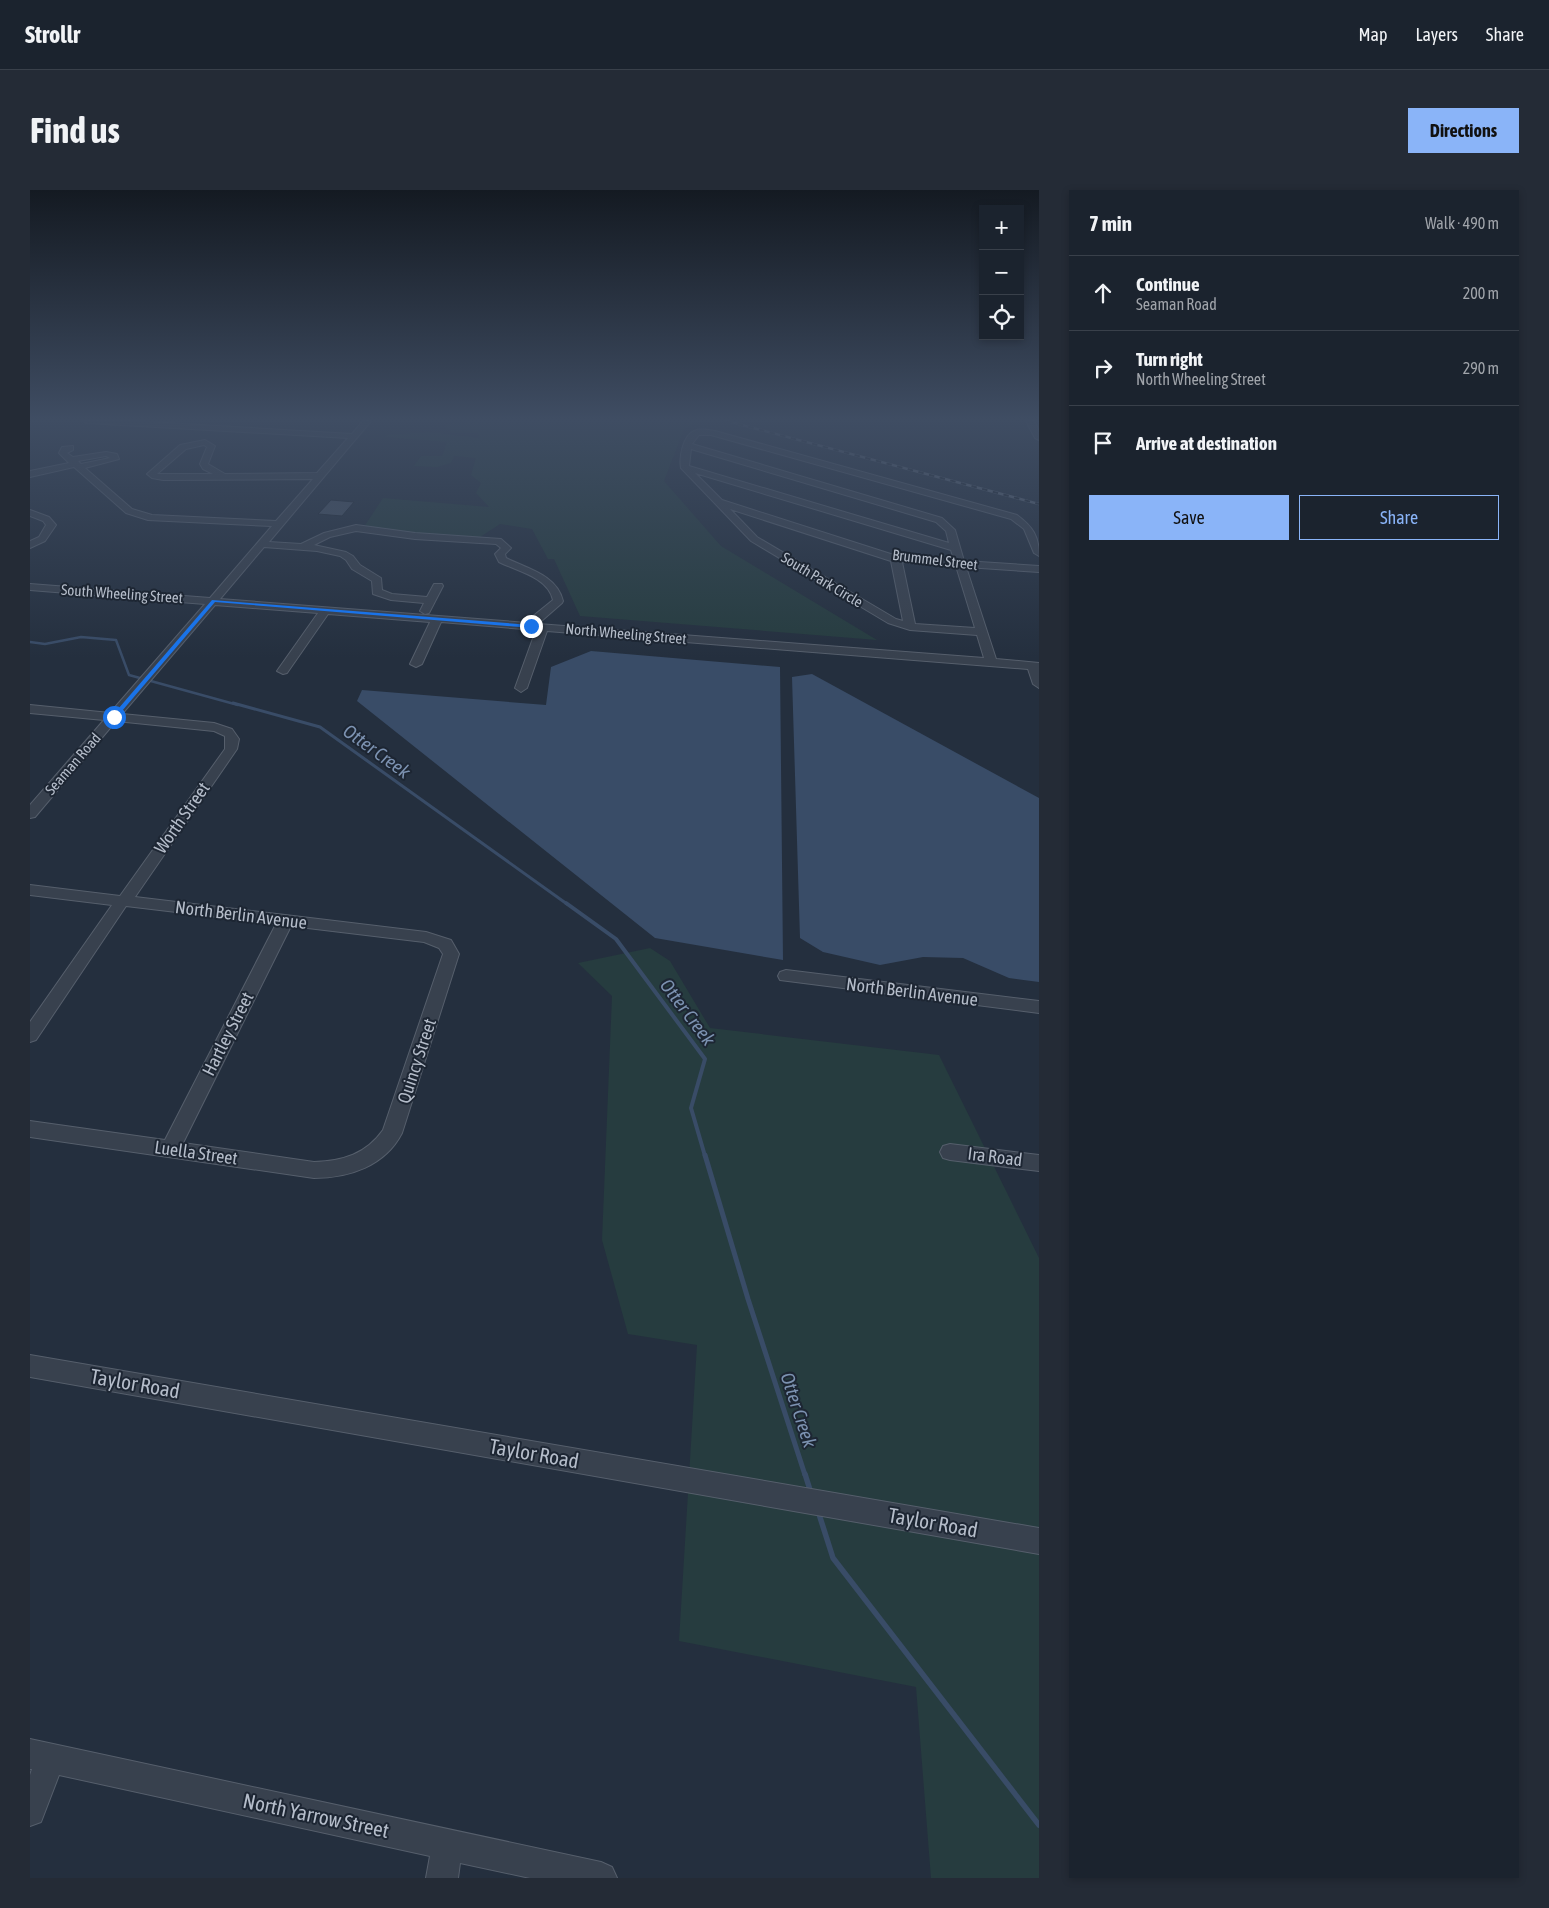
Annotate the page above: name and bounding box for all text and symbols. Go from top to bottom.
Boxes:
text: Strollr [25,21,80,48]
text: Map [1358,24,1387,45]
text: Layers [1415,24,1458,45]
text: Share [1486,24,1524,45]
button: Directions [1408,108,1519,153]
text: Find us [30,110,120,150]
map controls [979,205,1024,340]
button: + [979,205,1024,250]
text: 7 min [1089,211,1132,235]
text: Walk · 490 m [1425,214,1499,232]
button: − [979,250,1024,295]
text: Continue [1136,273,1200,295]
icon: ahead [1089,279,1117,307]
text: 200 m [1463,284,1499,302]
button: locate [979,295,1024,340]
text: Seaman Road [1136,295,1217,313]
text: Turn right [1136,348,1203,370]
icon: right [1089,354,1117,382]
text: 290 m [1463,359,1499,377]
text: North Wheeling Street [1136,370,1266,388]
icon: arrive [1089,429,1117,457]
text: Arrive at destination [1136,432,1277,454]
button: Save [1089,495,1289,540]
button: Share [1299,495,1499,540]
street label: Brummel Street [891,546,979,573]
street label: South Park Circle [778,549,866,611]
street label: South Wheeling Street [61,581,184,606]
route end [520,615,543,638]
street label: North Wheeling Street [565,620,687,647]
route start [103,706,126,729]
water label: Otter Creek [339,719,415,783]
street label: Seaman Road [41,729,104,798]
street label: Worth Street [149,778,214,857]
street label: North Berlin Avenue [174,896,308,933]
street label: North Berlin Avenue [845,973,979,1010]
water label: Otter Creek [656,974,720,1050]
street label: Hartley Street [198,988,258,1079]
street label: Quincy Street [393,1016,440,1106]
street label: Luella Street [153,1136,239,1169]
street label: Ira Road [967,1143,1024,1170]
street label: Taylor Road [88,1363,182,1403]
water label: Otter Creek [777,1370,822,1451]
street label: Taylor Road [487,1433,581,1473]
street label: Taylor Road [886,1502,980,1542]
street label: North Yarrow Street [241,1788,391,1842]

